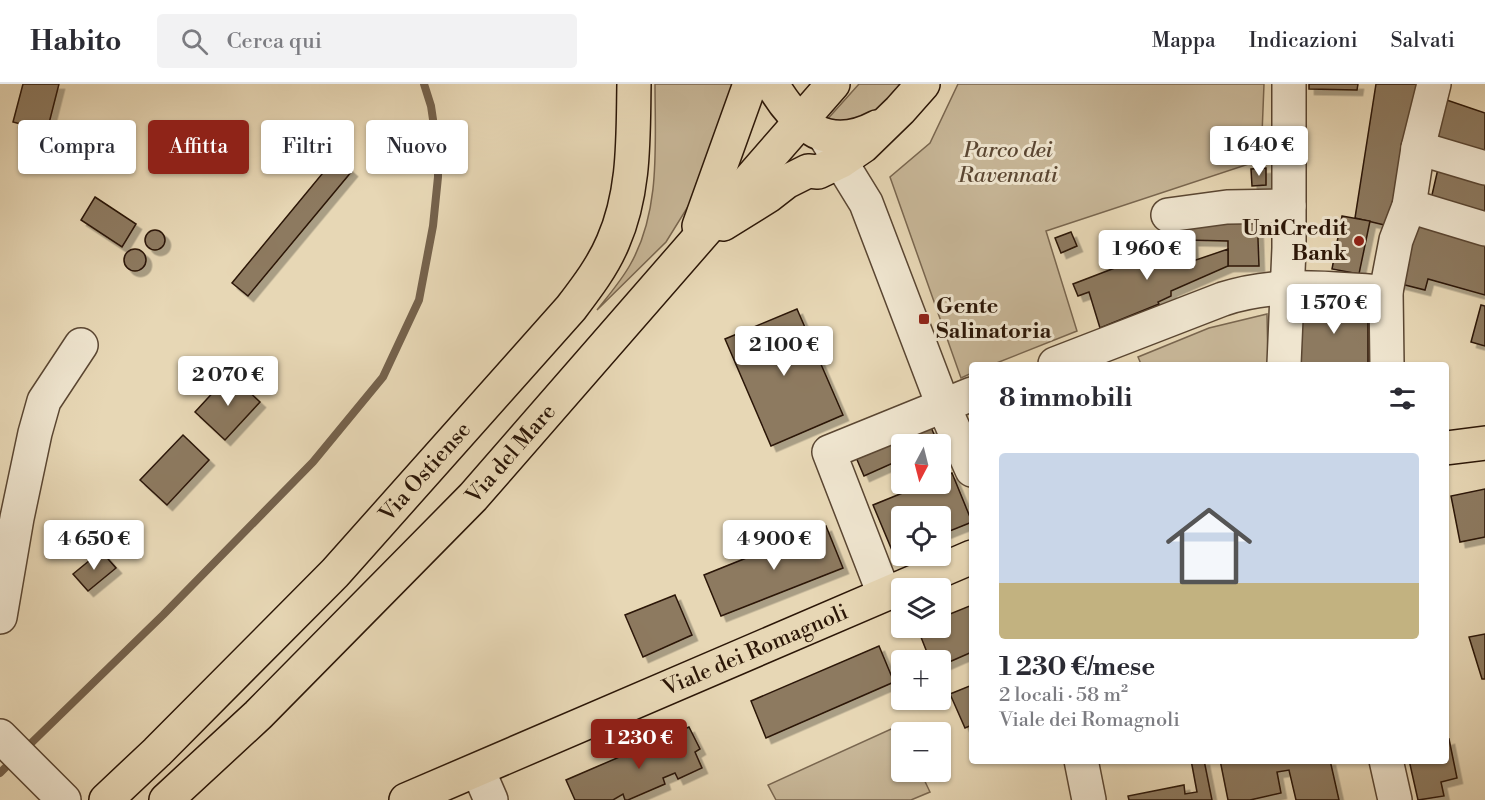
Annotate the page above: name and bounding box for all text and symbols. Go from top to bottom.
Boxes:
search box [157,14,577,68]
text: Habito [30,24,121,59]
icon: search [178,25,211,58]
text: Cerca qui [226,28,322,55]
text: Mappa [1152,28,1216,54]
text: Indicazioni [1249,28,1358,54]
text: Salvati [1391,28,1455,54]
chip: Compra [18,120,136,174]
chip: Affitta [148,120,249,174]
chip: Filtri [261,120,354,174]
chip: Nuovo [366,120,468,174]
pin: 1 640 € [1204,126,1314,177]
text: 1 640 € [1224,133,1294,158]
park label: Parco dei Ravennati [957,137,1058,189]
place label: UniCredit Bank [1242,215,1347,267]
pin: 1 960 € [1092,230,1202,281]
marker: UniCredit Bank [1352,234,1366,248]
text: 1 960 € [1113,237,1181,262]
pin: 1 570 € [1279,284,1389,335]
text: 1 570 € [1301,291,1367,316]
place label: Gente Salinatoria [936,293,1053,345]
marker: Gente Salinatoria [917,312,931,326]
pin: 2 100 € [729,326,839,377]
text: 2 100 € [749,333,819,358]
pin: 2 070 € [173,356,283,407]
text: 2 070 € [192,363,264,388]
text: 8 immobili [999,382,1132,414]
icon: filters [1386,382,1419,415]
street label: Via del Mare [460,398,561,510]
street label: Via Ostiense [373,416,477,528]
north arrow [891,434,951,494]
map controls [891,434,951,782]
icon: home [1155,492,1263,600]
button: locate [891,506,951,566]
pin: 4 650 € [39,520,149,571]
pin: 4 900 € [719,520,829,571]
text: 4 650 € [58,527,130,552]
text: 4 900 € [737,527,811,552]
button: layers [891,578,951,638]
street label: Viale dei Romagnoli [657,598,852,702]
button: + [891,650,951,710]
text: 1 230 €/mese [999,651,1155,683]
text: 2 locali · 58 m² [999,683,1128,708]
text: Viale dei Romagnoli [999,708,1180,733]
pin: 1 230 € [584,719,694,770]
button: − [891,722,951,782]
text: 1 230 € [605,726,673,751]

